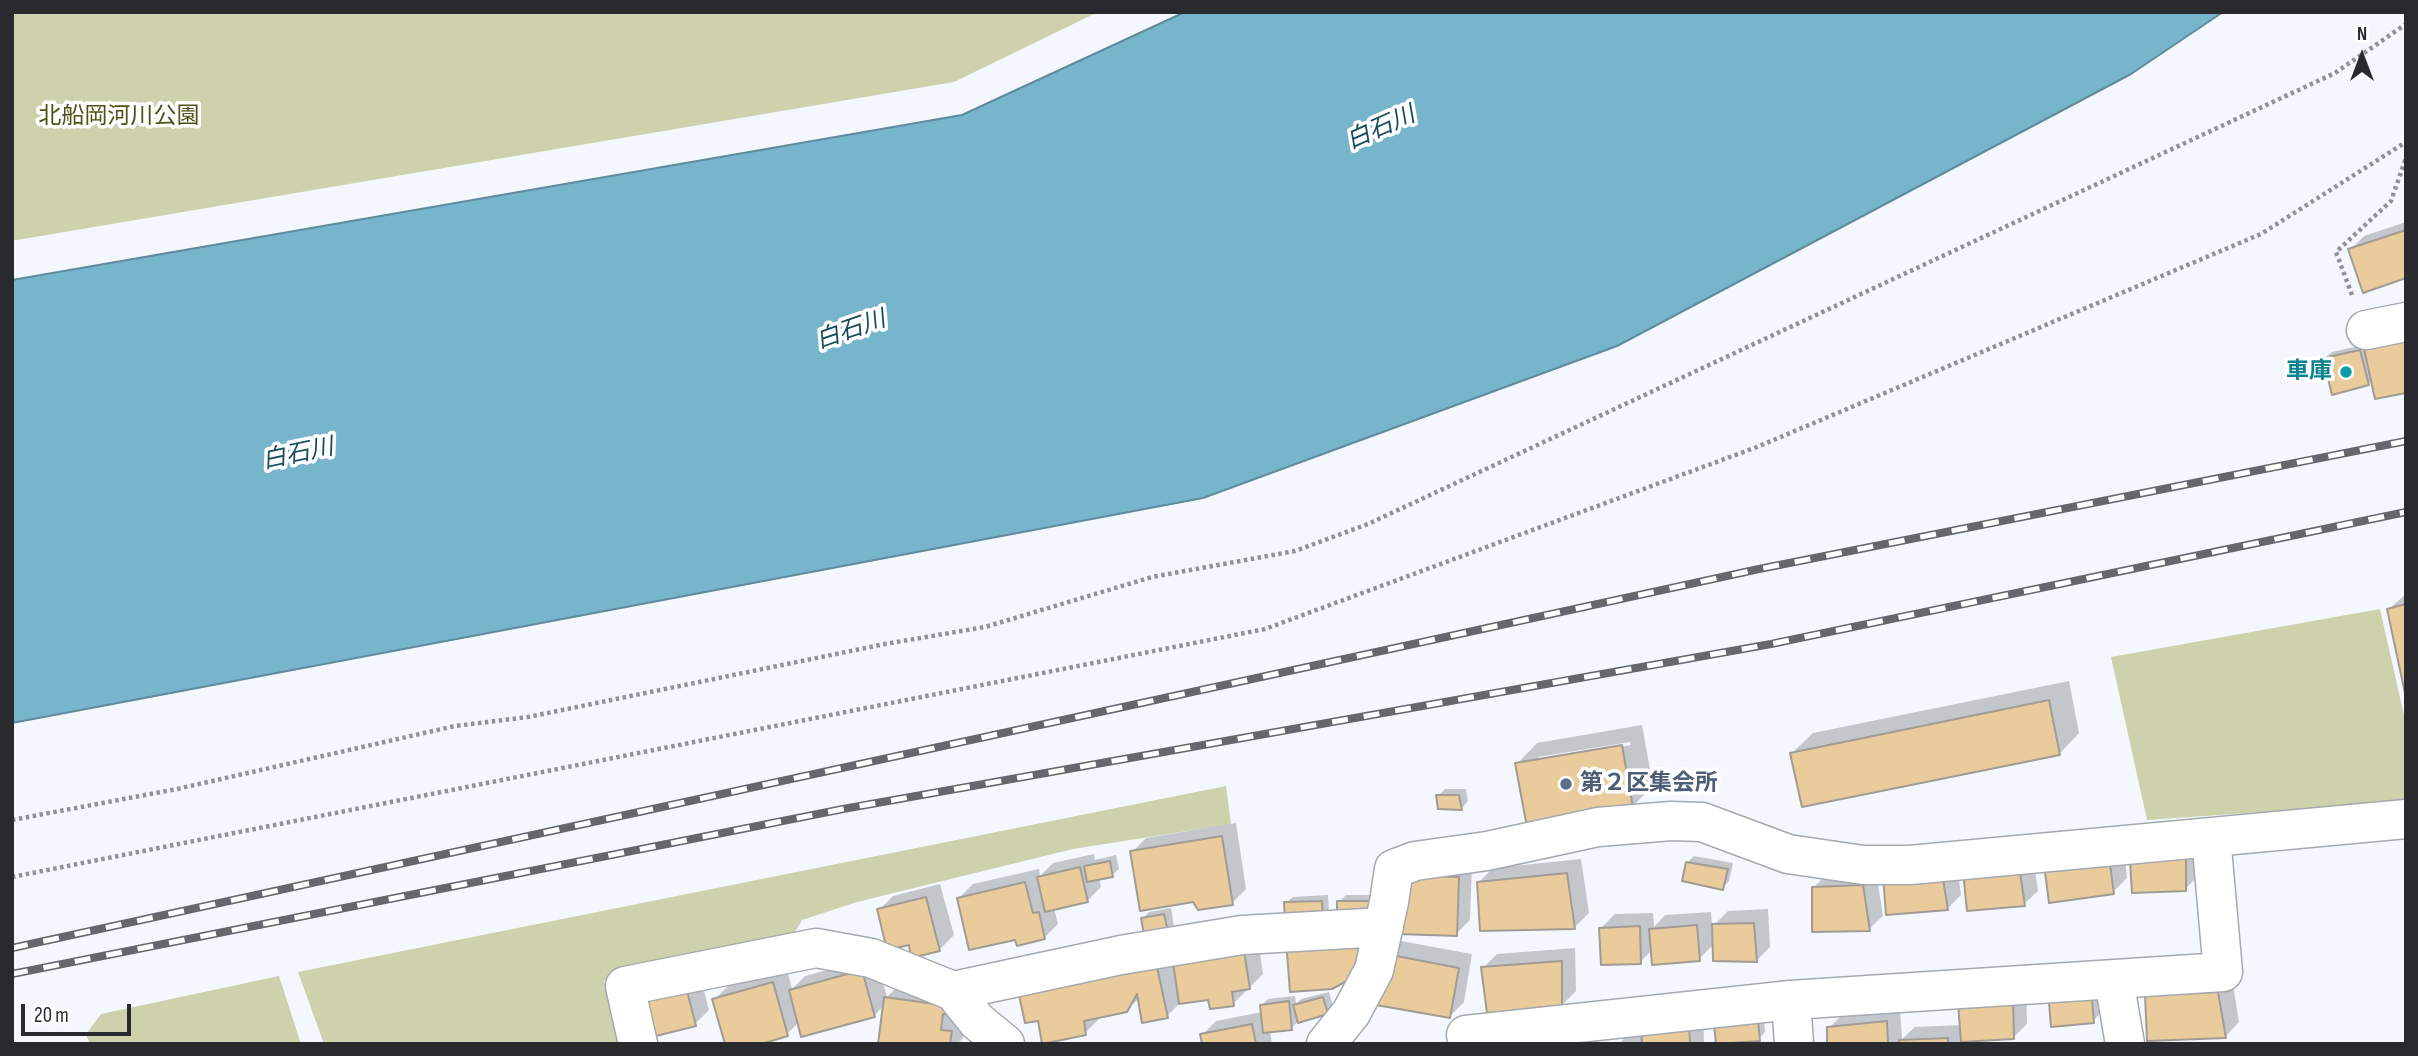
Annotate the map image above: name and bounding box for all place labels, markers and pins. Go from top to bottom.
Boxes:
place label: 車庫 [2286,358,2332,386]
marker: 車庫 [2338,364,2354,380]
place label: 第２区集会所 [1580,770,1718,798]
marker: 第２区集会所 [1558,776,1574,792]

